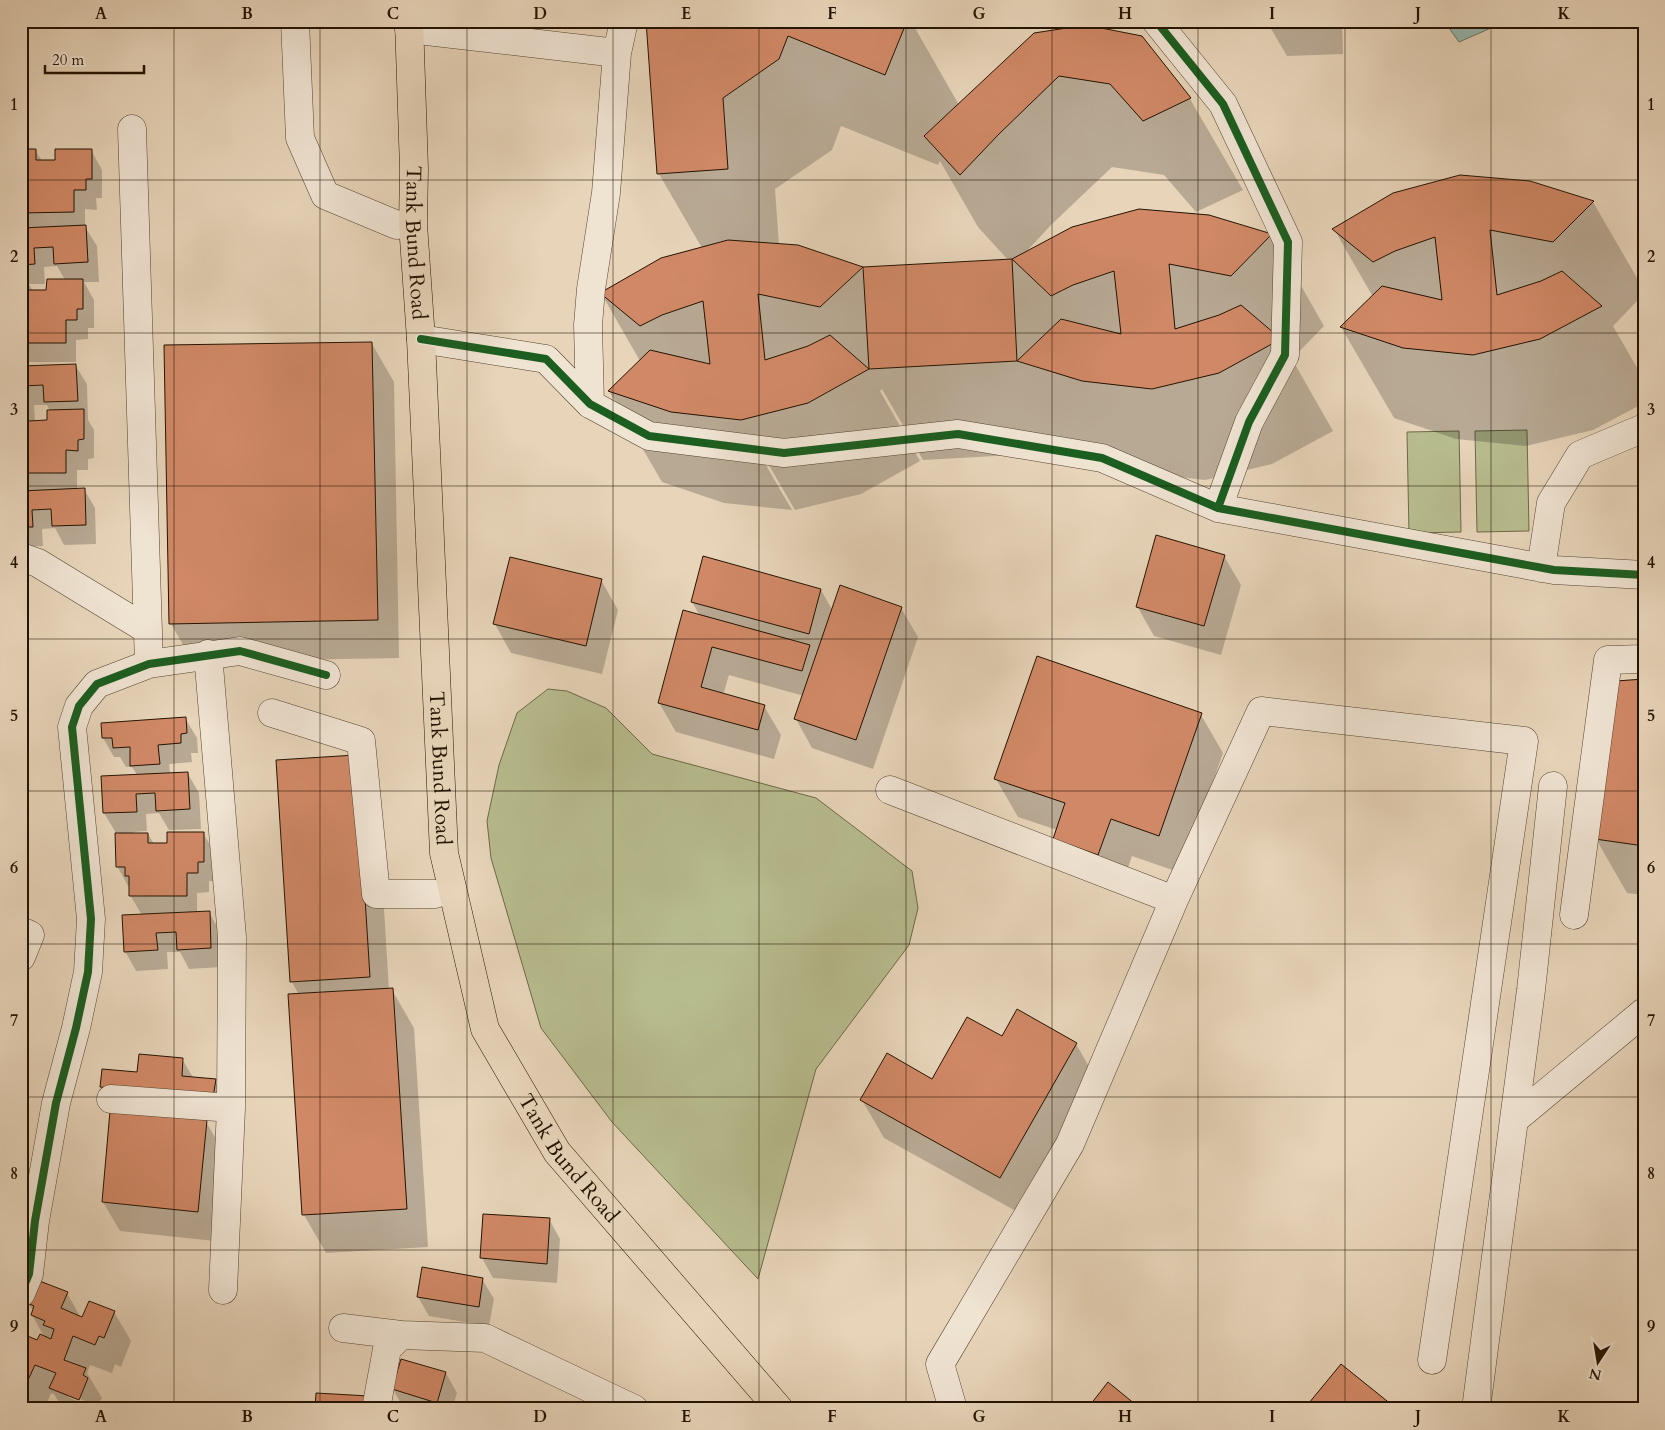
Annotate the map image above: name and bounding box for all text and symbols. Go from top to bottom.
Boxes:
text: A [95,3,107,25]
text: B [241,3,253,25]
text: C [387,3,399,25]
text: D [533,3,547,25]
text: E [681,3,691,25]
text: F [827,3,837,25]
text: G [972,3,986,25]
text: H [1118,3,1132,25]
text: I [1269,3,1275,25]
text: J [1413,3,1421,25]
text: K [1558,3,1571,25]
scale bar [45,42,144,74]
text: 20 m [52,50,84,70]
text: 1 [10,94,18,116]
text: 1 [1647,94,1655,116]
street label: Tank Bund Road [398,166,434,321]
text: 2 [10,246,18,268]
text: 2 [1647,246,1655,268]
text: 3 [10,399,18,421]
text: 3 [1647,399,1655,421]
text: 4 [10,552,18,574]
text: 4 [1647,552,1655,574]
street label: Tank Bund Road [422,691,458,846]
text: 5 [10,705,18,727]
text: 5 [1647,705,1655,727]
text: 6 [10,857,18,879]
text: 6 [1647,857,1655,879]
text: 7 [10,1010,18,1032]
text: 7 [1647,1010,1655,1032]
street label: Tank Bund Road [512,1088,626,1229]
text: 8 [10,1163,18,1185]
text: 8 [1647,1163,1655,1185]
text: 9 [10,1316,18,1338]
text: 9 [1647,1316,1655,1338]
north arrow [1572,1338,1622,1388]
text: N [1587,1364,1603,1385]
text: A [95,1406,107,1428]
text: B [241,1406,253,1428]
text: C [387,1406,399,1428]
text: D [533,1406,547,1428]
text: E [681,1406,691,1428]
text: F [827,1406,837,1428]
text: G [972,1406,986,1428]
text: H [1118,1406,1132,1428]
text: I [1269,1406,1275,1428]
text: J [1413,1406,1421,1428]
text: K [1558,1406,1571,1428]

